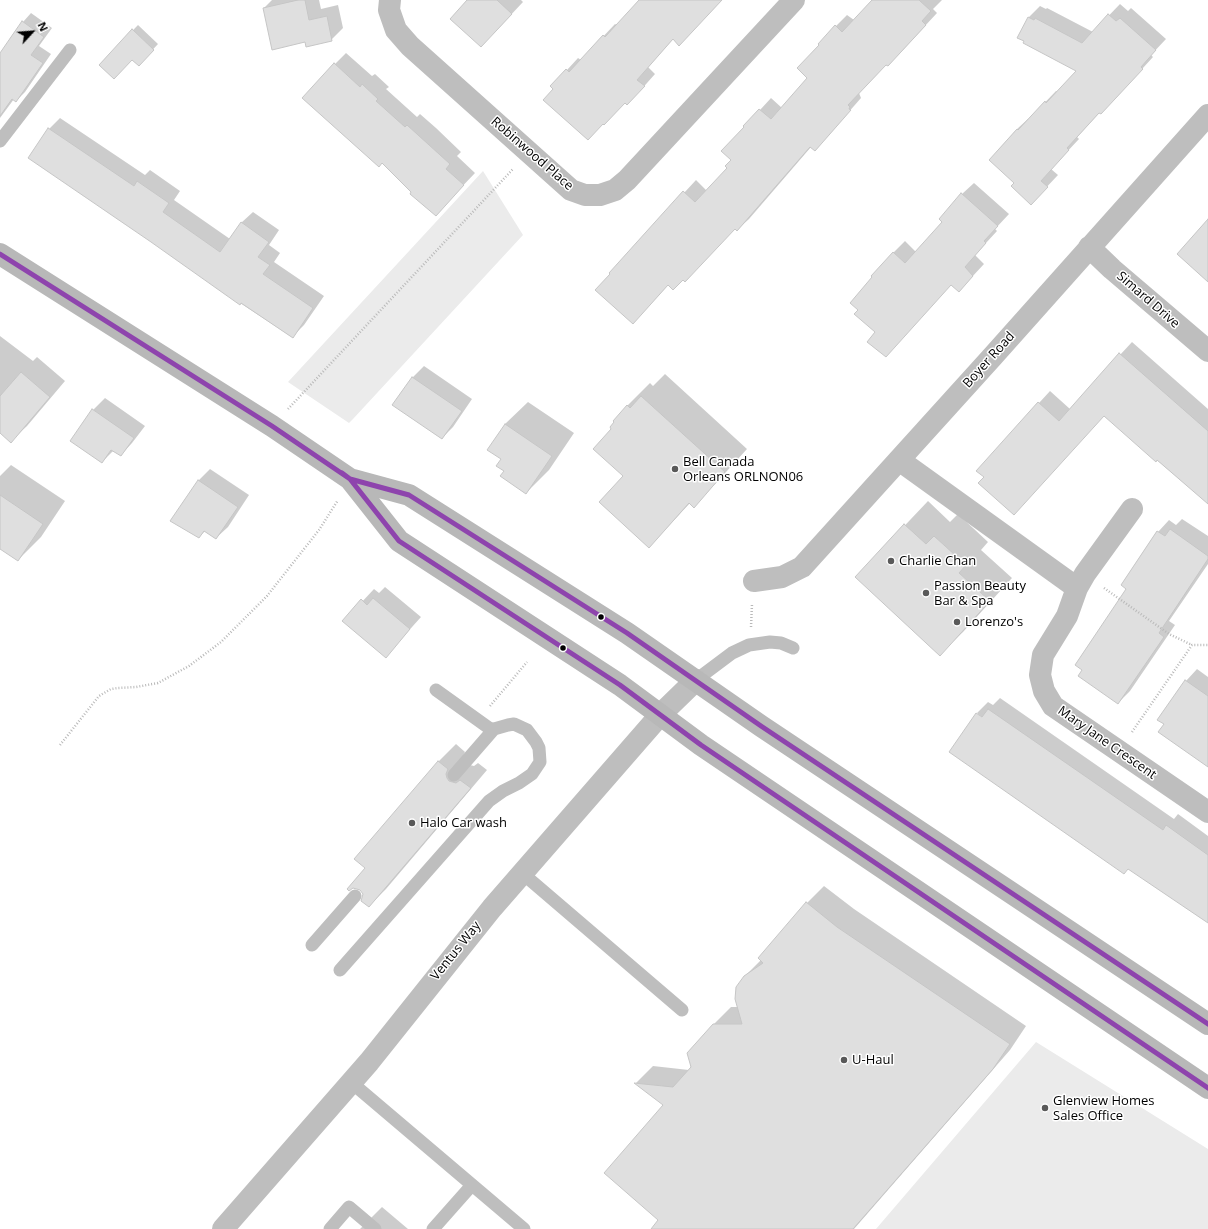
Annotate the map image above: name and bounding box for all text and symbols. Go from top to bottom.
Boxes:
north arrow [12,12,52,52]
text: N [35,19,52,34]
street label: Robinwood Place [488,114,576,194]
street label: Simard Drive [1113,268,1183,332]
street label: Boyer Road [960,329,1018,391]
place label: Bell Canada Orleans ORLNON06 [683,454,803,485]
marker: Bell Canada Orleans ORLNON06 [670,464,680,474]
place label: Charlie Chan [899,553,976,569]
marker: Charlie Chan [886,556,896,566]
place label: Passion Beauty Bar & Spa [934,578,1026,609]
marker: Passion Beauty Bar & Spa [921,588,931,598]
unlabelled marker [596,612,606,622]
place label: Lorenzo's [965,614,1023,630]
marker: Lorenzo's [952,617,962,627]
unlabelled marker [558,643,568,653]
street label: Mary Jane Crescent [1055,703,1159,783]
place label: Halo Car wash [420,815,507,831]
marker: Halo Car wash [407,818,417,828]
street label: Ventus Way [428,919,484,983]
place label: U-Haul [852,1052,894,1068]
marker: U-Haul [839,1055,849,1065]
place label: Glenview Homes Sales Office [1053,1093,1154,1124]
marker: Glenview Homes Sales Office [1040,1103,1050,1113]

